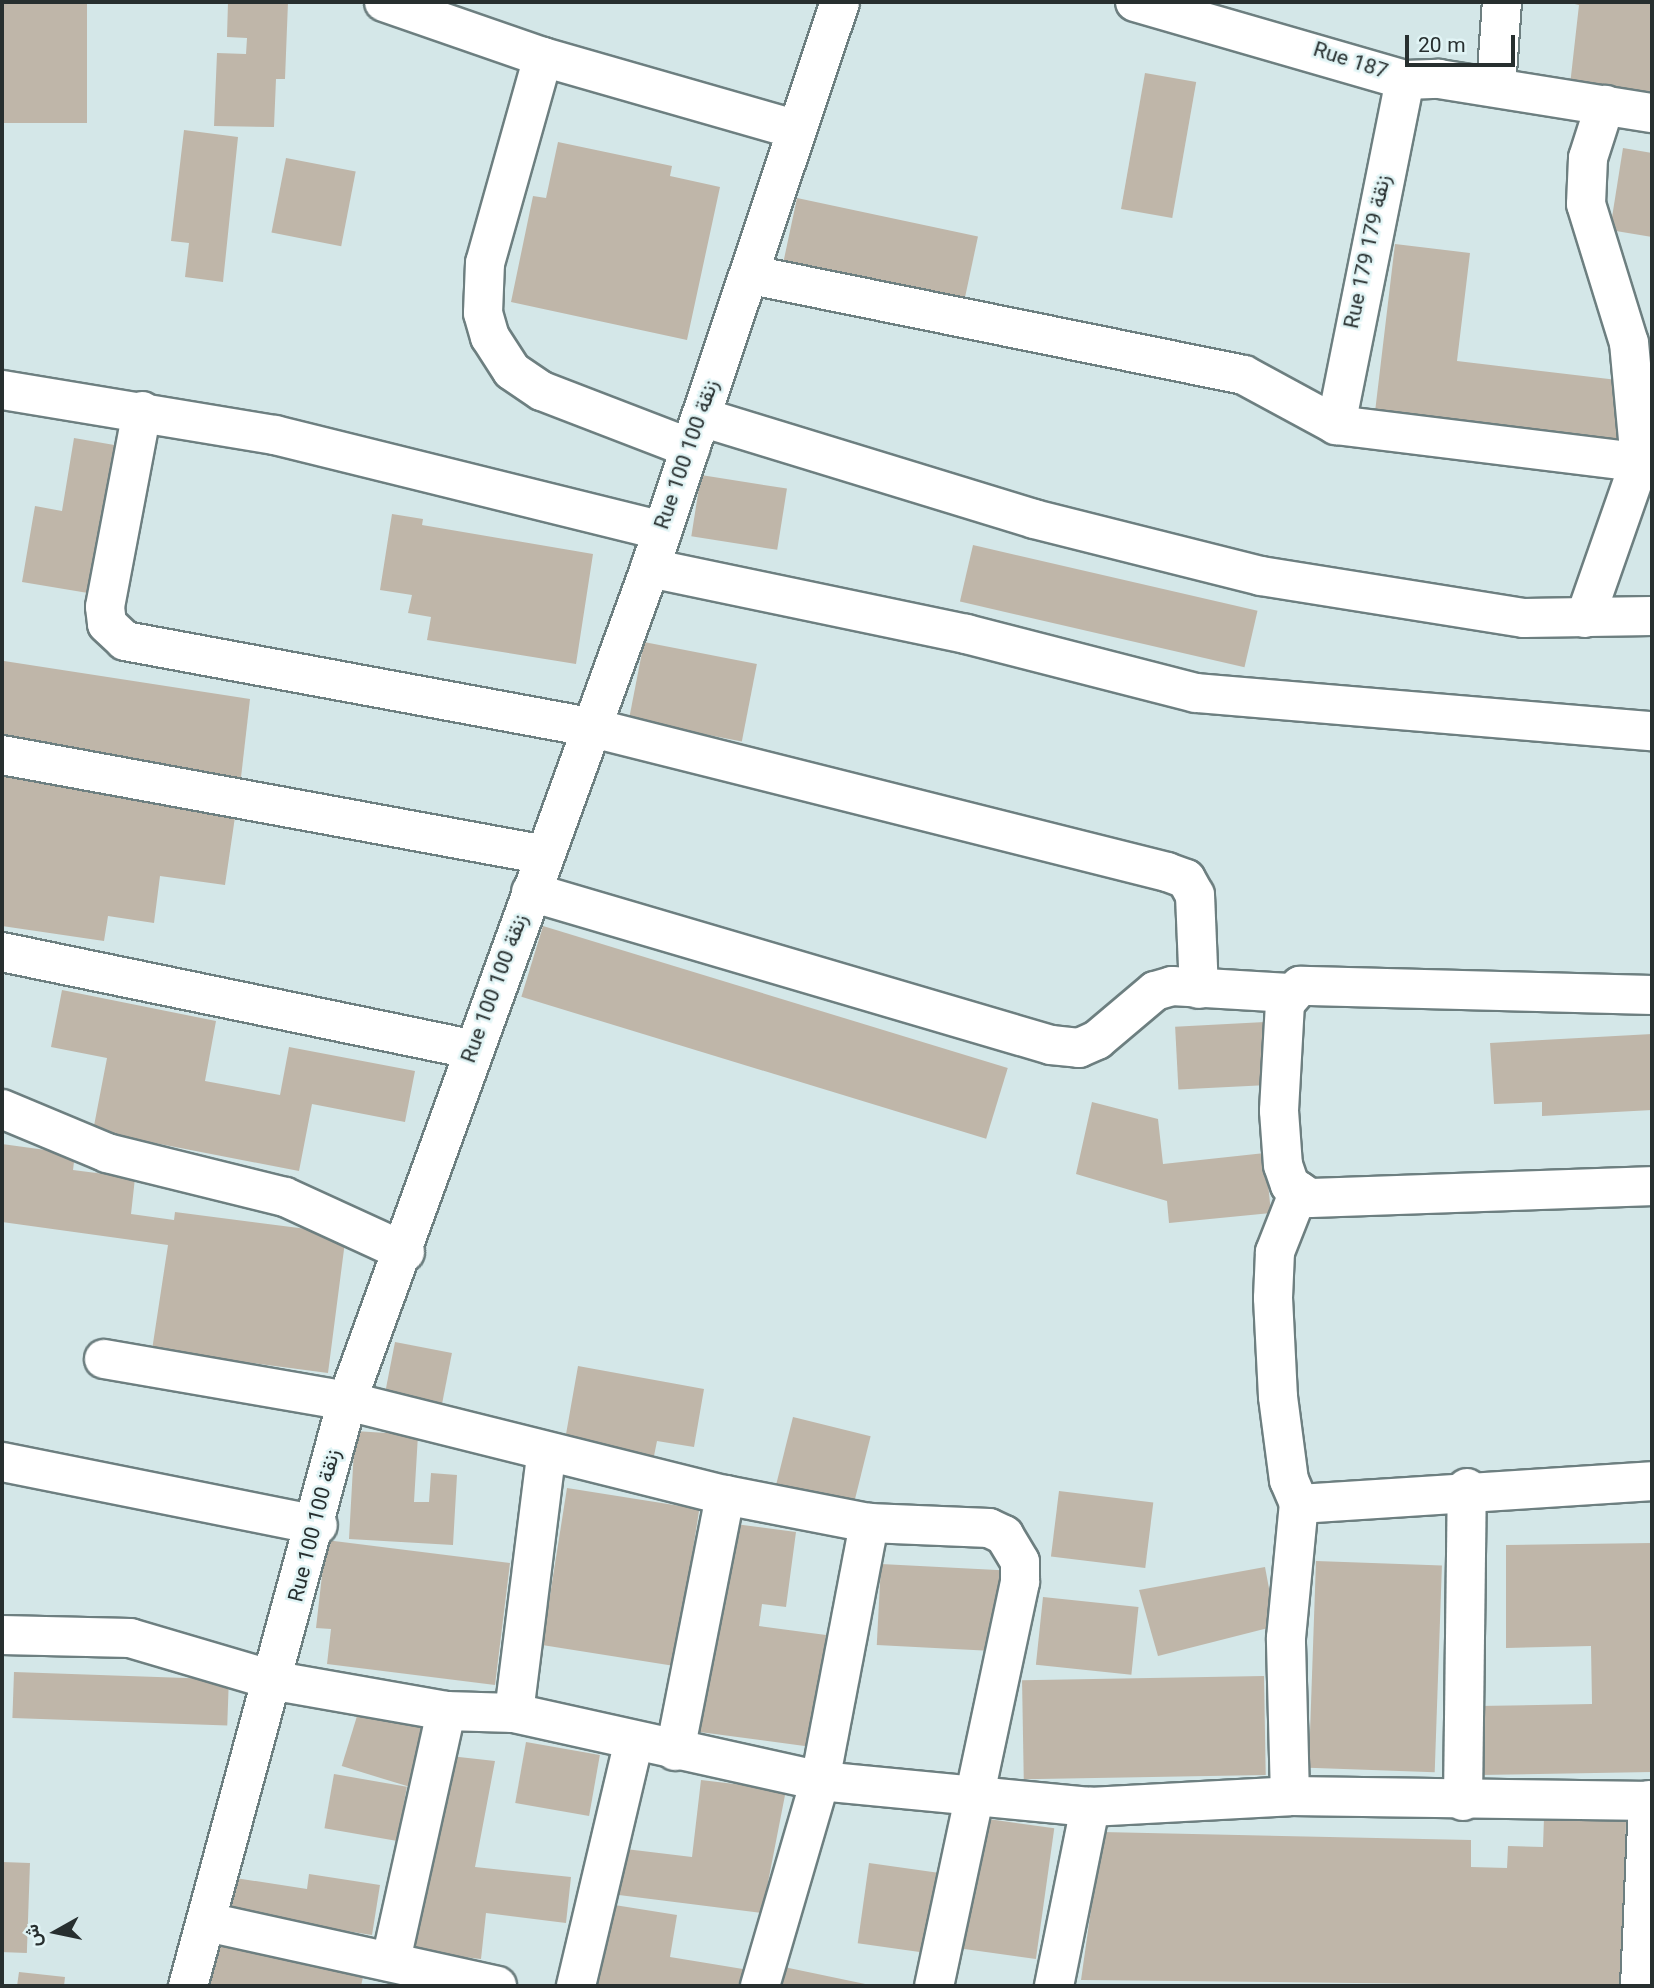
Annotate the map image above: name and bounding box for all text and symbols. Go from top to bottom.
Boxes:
scale bar [1409,21,1519,65]
text: 20 m [1418,30,1466,63]
street label: Rue 187 [1310,38,1390,86]
street label: Rue 179 زنقة 179 [1340,173,1398,331]
street label: Rue 100 زنقة 100 [651,377,725,533]
street label: Rue 100 زنقة 100 [457,911,535,1067]
street label: Rue 100 زنقة 100 [285,1447,347,1605]
north arrow [21,1897,91,1967]
text: ش [19,1922,51,1949]

